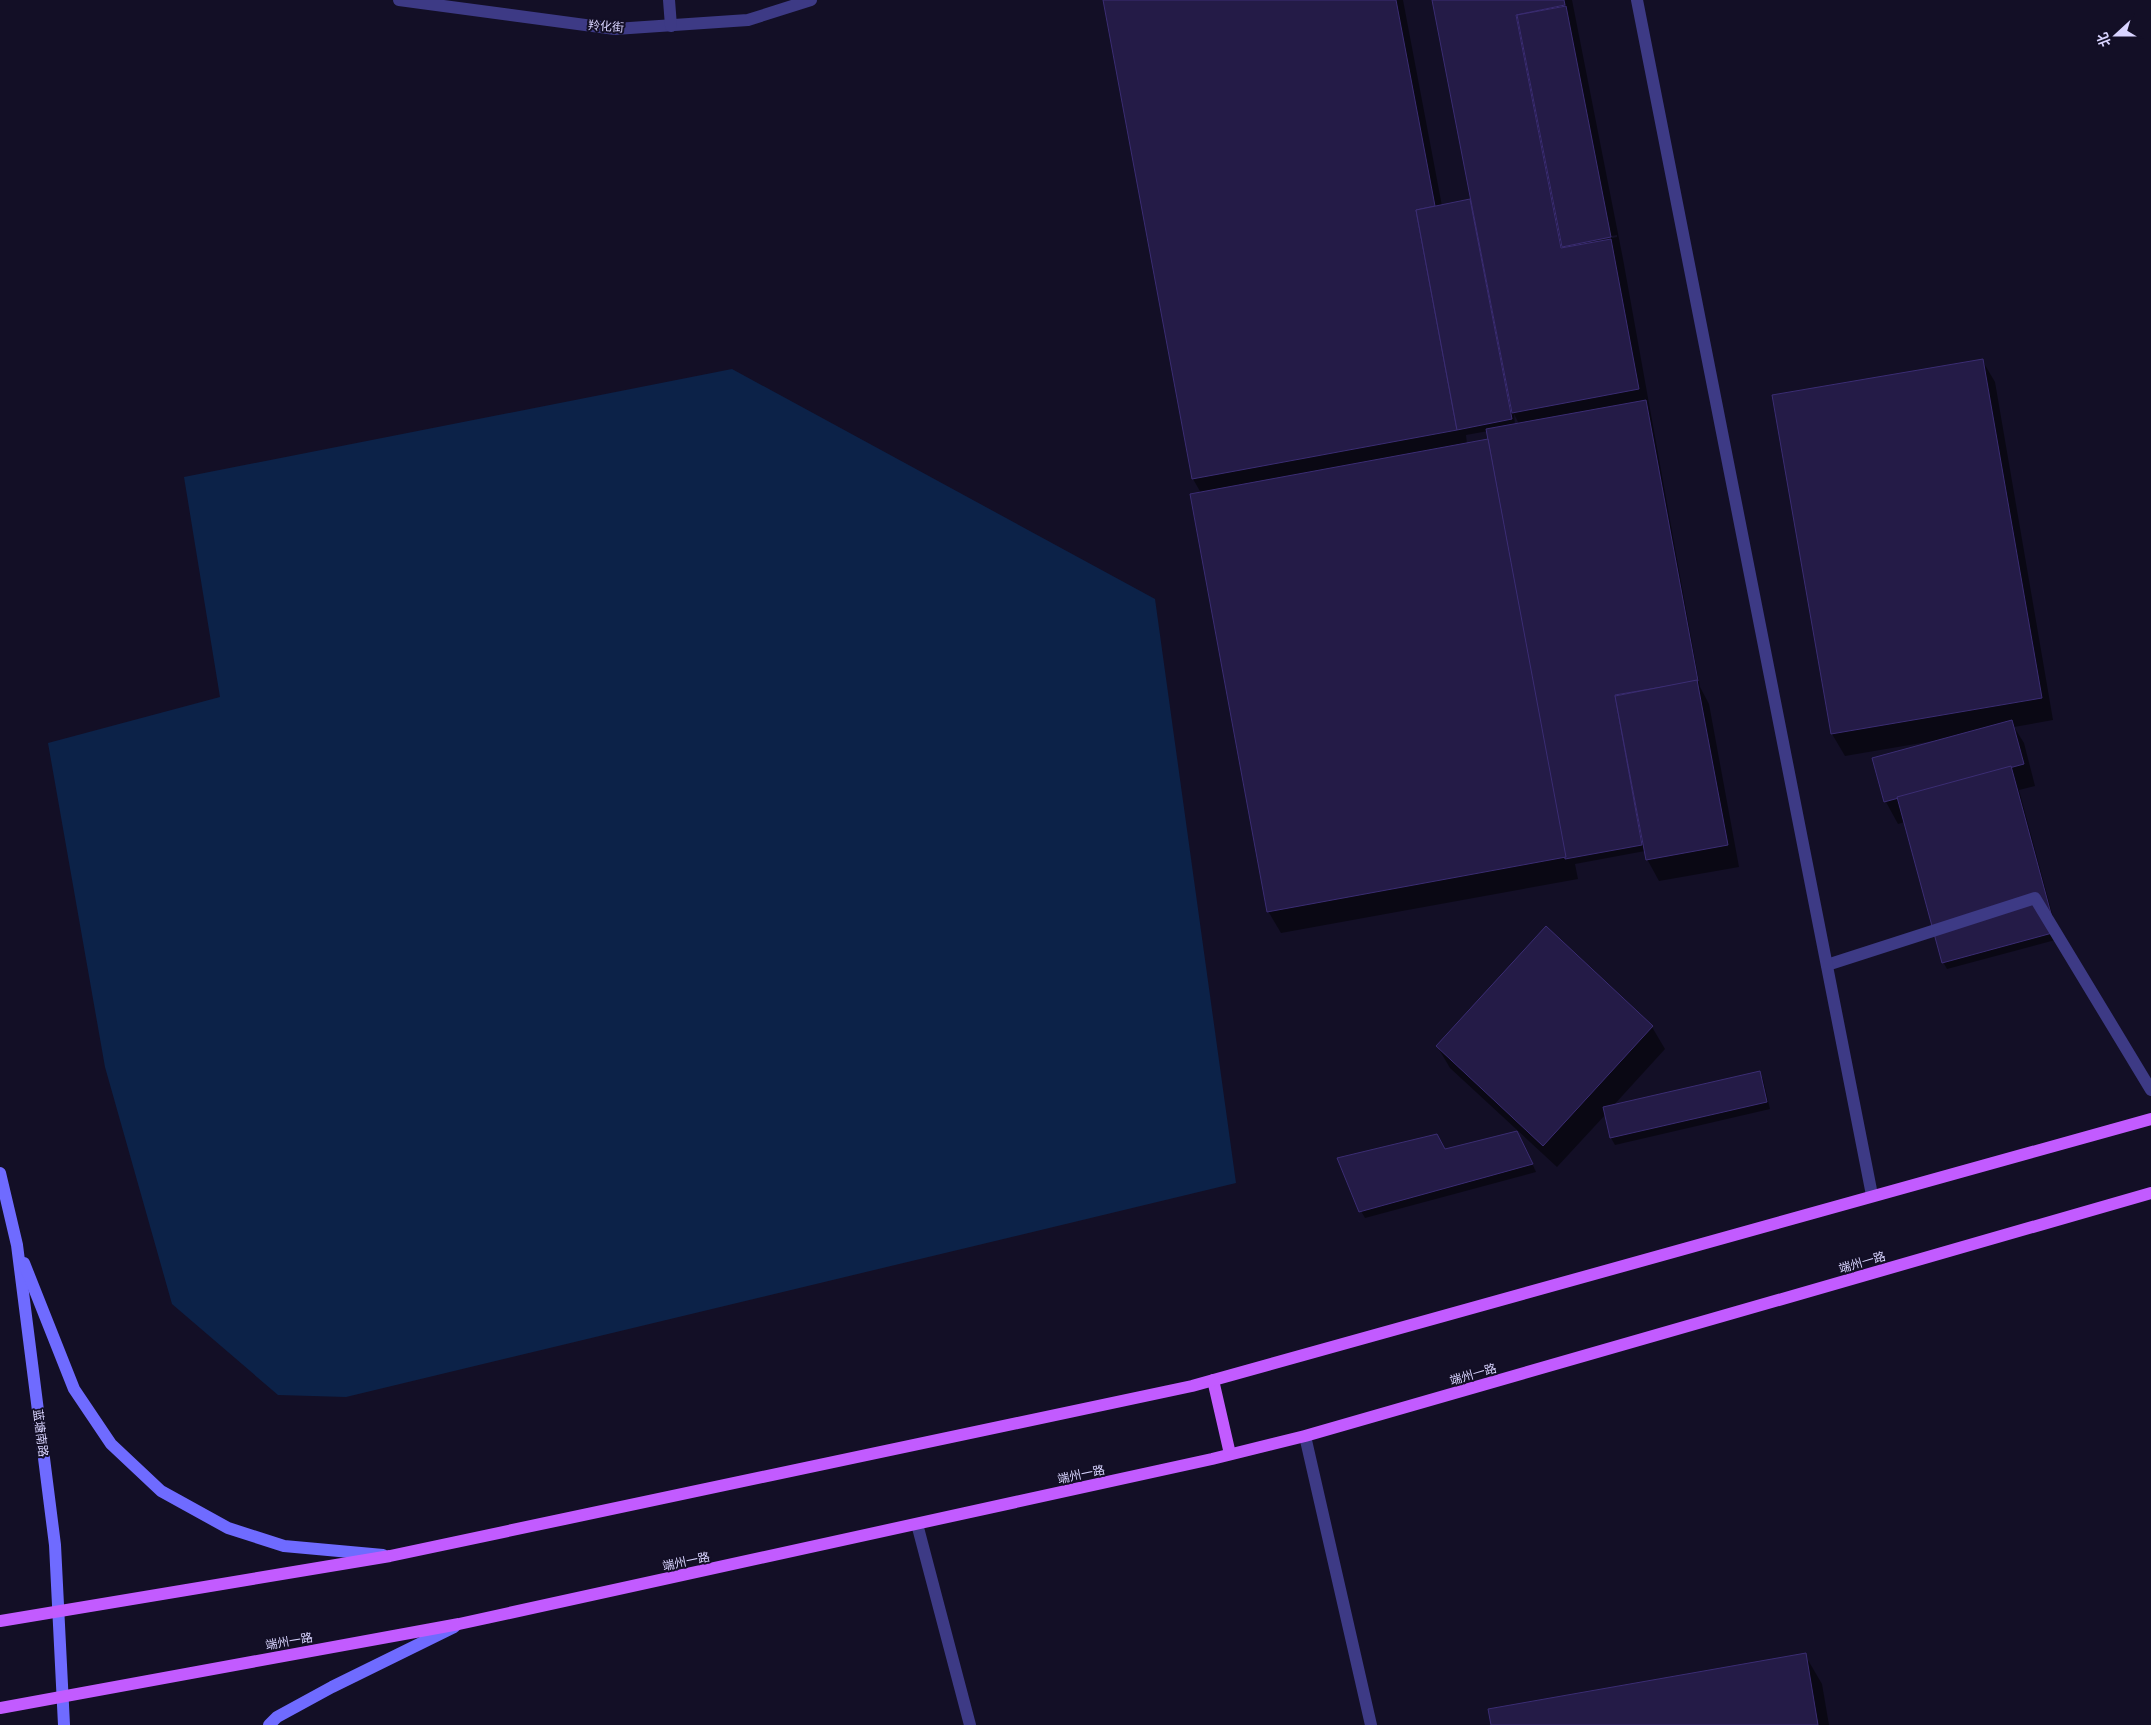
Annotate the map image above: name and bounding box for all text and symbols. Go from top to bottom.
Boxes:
north arrow [2091,10,2141,60]
street label: 羚化街 [588,18,624,34]
text: 北 [2094,30,2114,49]
street label: 端州一路 [1837,1249,1887,1275]
street label: 端州一路 [1448,1361,1498,1387]
street label: 蓝塘南路 [32,1408,50,1458]
street label: 端州一路 [1056,1463,1106,1485]
street label: 端州一路 [661,1550,711,1572]
street label: 端州一路 [264,1630,314,1652]

